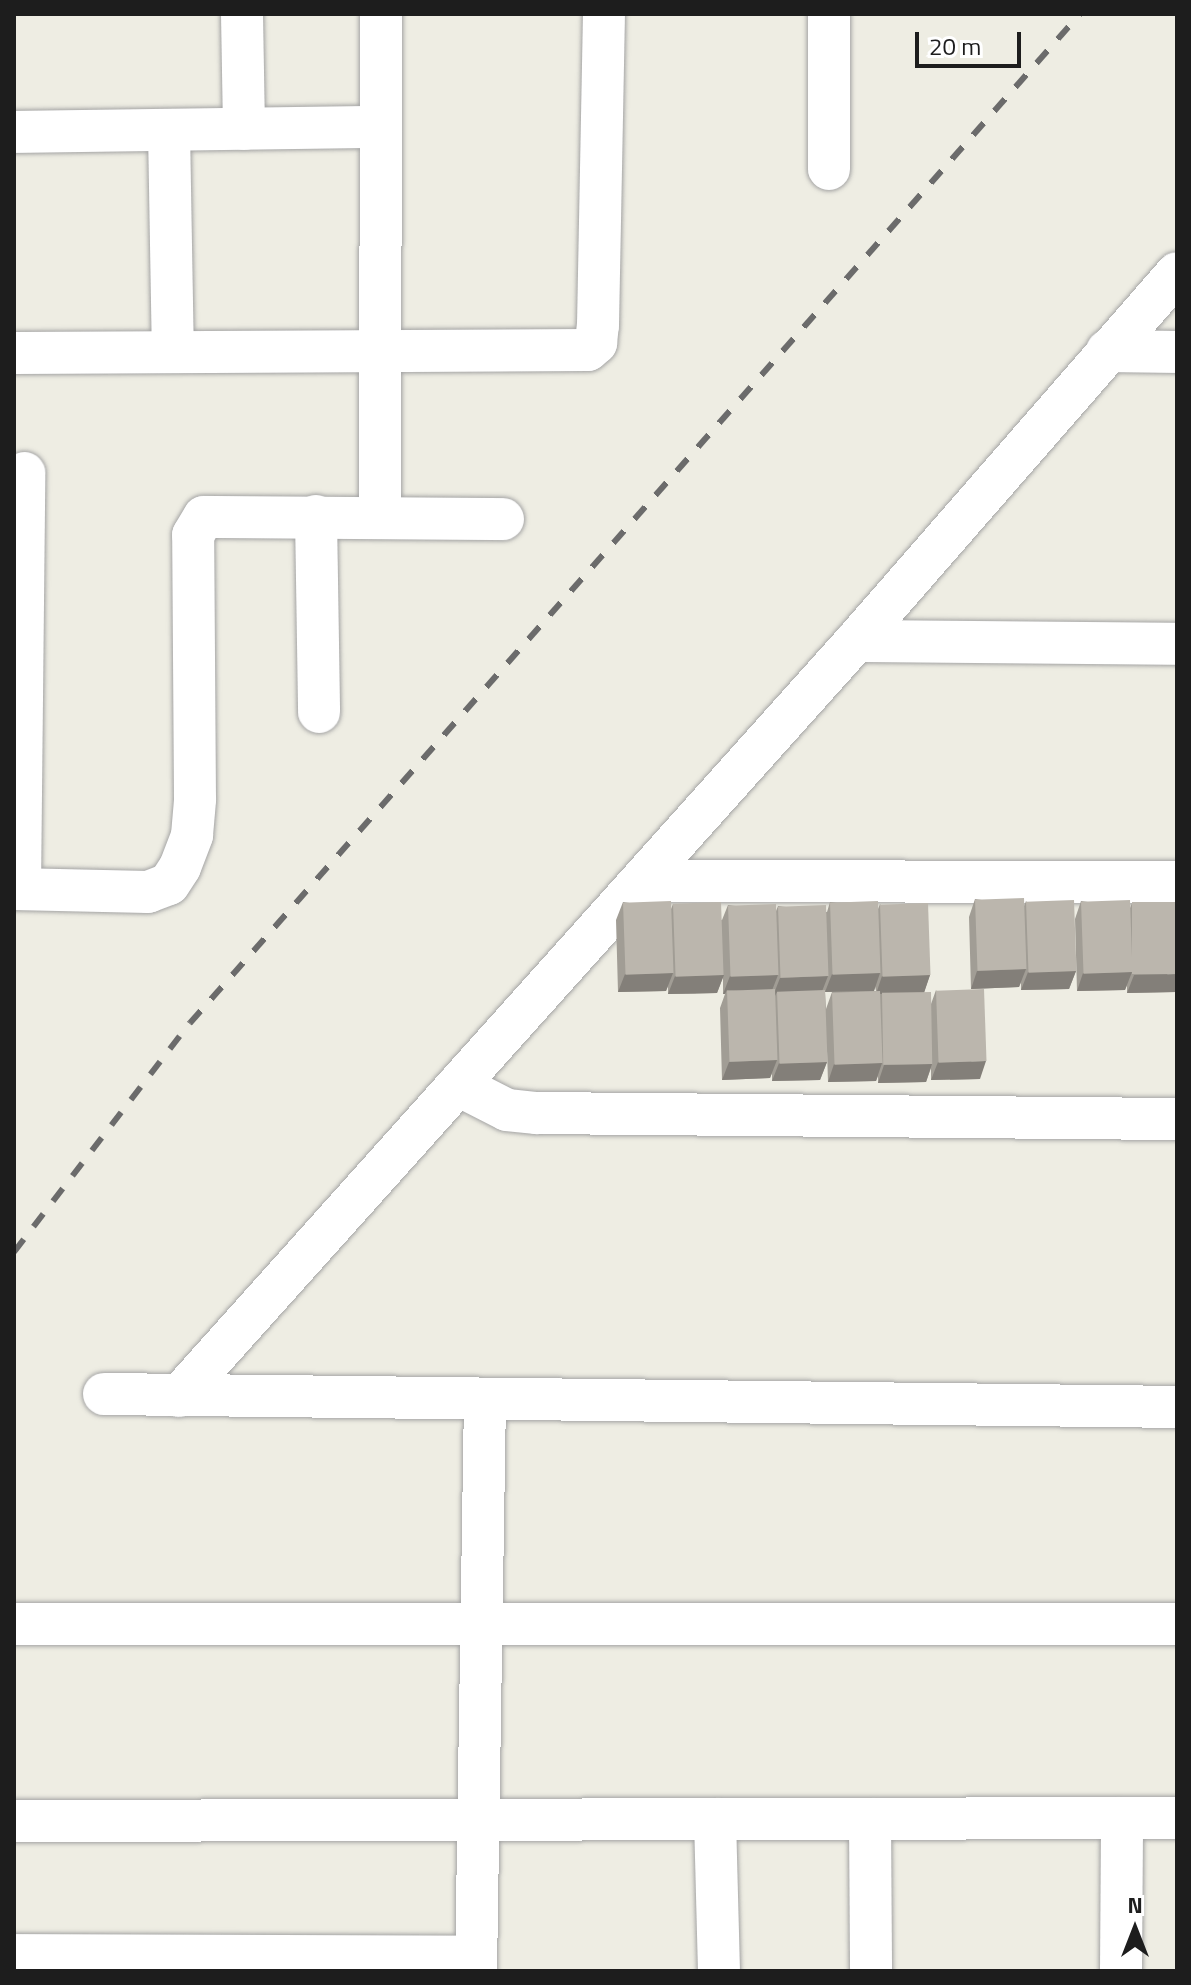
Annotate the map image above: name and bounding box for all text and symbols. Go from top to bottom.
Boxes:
scale bar [919,16,1025,66]
text: 20 m [929,28,981,64]
text: N [1127,1888,1143,1922]
north arrow [1095,1889,1175,1969]

